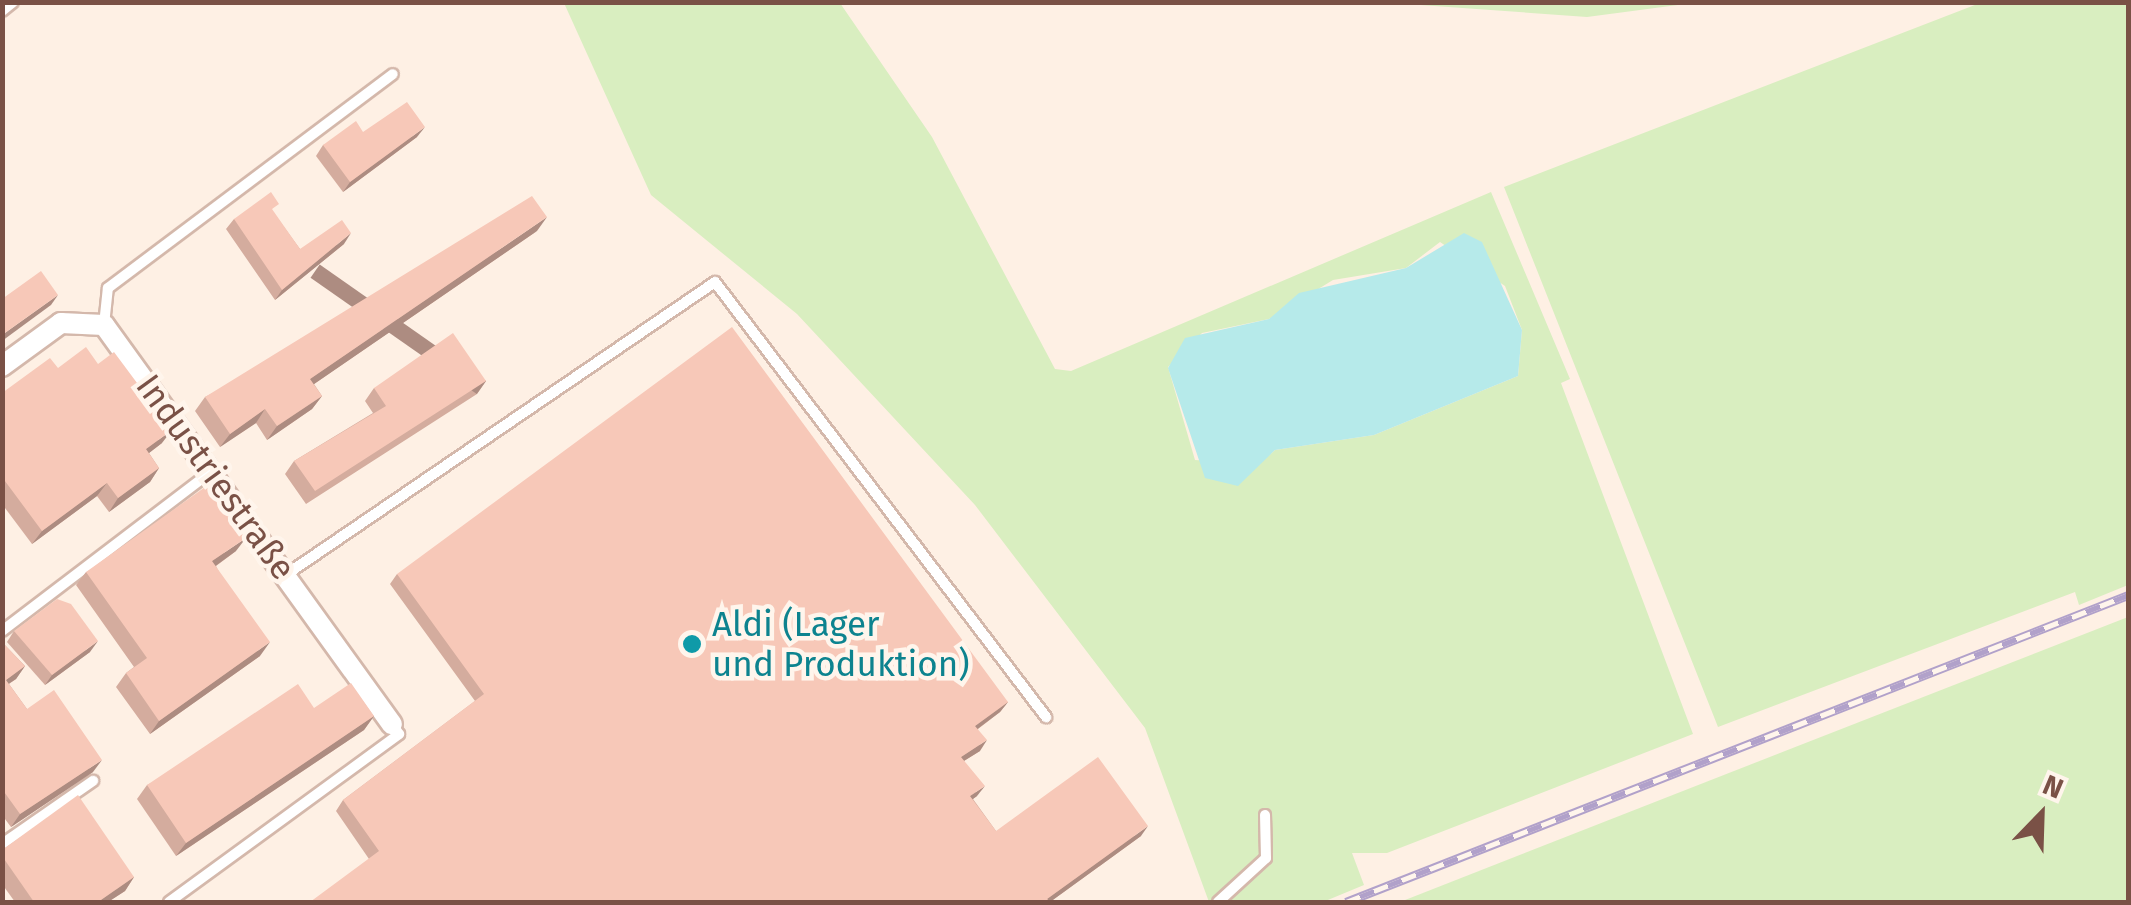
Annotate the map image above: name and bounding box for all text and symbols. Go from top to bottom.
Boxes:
street label: Industriestraße [127,366,305,588]
place label: Aldi (Lager und Produktion) [712,603,970,685]
marker: Aldi (Lager und Produktion) [681,633,703,655]
north arrow [1991,765,2091,865]
text: N [2038,768,2068,806]

